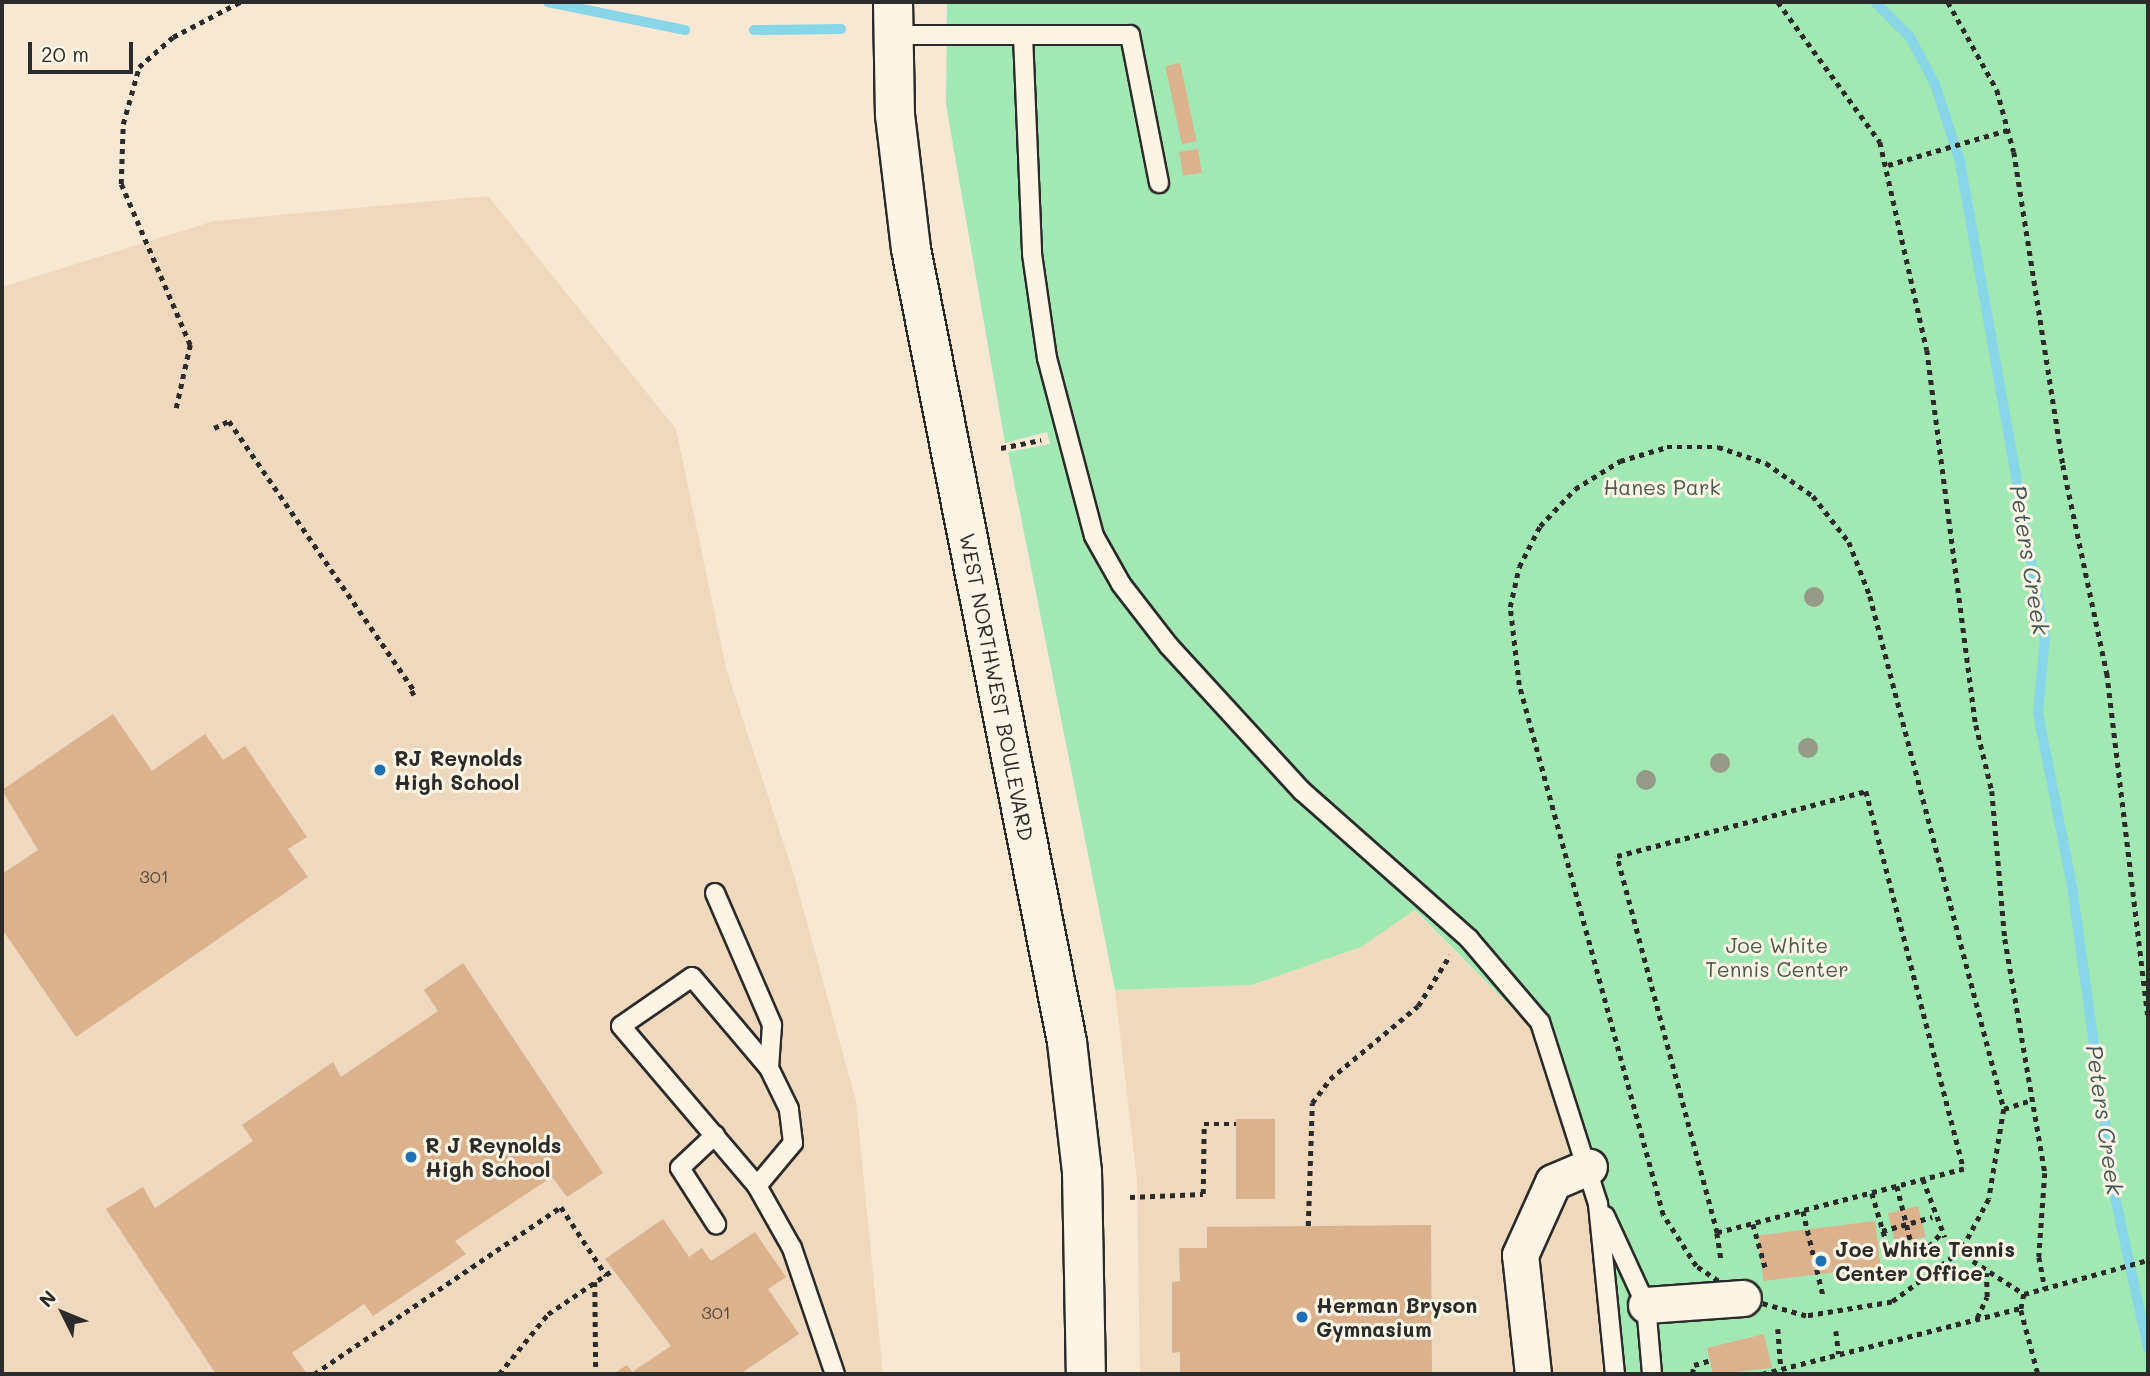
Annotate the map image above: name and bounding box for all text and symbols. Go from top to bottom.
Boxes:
scale bar [32,28,136,72]
text: 20 m [41,40,89,67]
park label: Hanes Park [1603,474,1721,500]
water label: Peters Creek [2005,483,2055,637]
street label: WEST NORTHWEST BOULEVARD [955,531,1039,843]
place label: RJ Reynolds High School [394,745,523,795]
marker: RJ Reynolds High School [372,762,388,778]
house number: 301 [139,865,169,887]
park label: Joe White Tennis Center [1705,932,1849,982]
water label: Peters Creek [2081,1043,2129,1197]
place label: R J Reynolds High School [425,1132,561,1182]
marker: R J Reynolds High School [403,1149,419,1165]
place label: Joe White Tennis Center Office [1835,1236,2015,1286]
marker: Joe White Tennis Center Office [1813,1253,1829,1269]
north arrow [28,1278,98,1348]
text: N [33,1285,61,1312]
place label: Herman Bryson Gymnasium [1316,1292,1477,1342]
house number: 301 [701,1301,731,1323]
marker: Herman Bryson Gymnasium [1294,1309,1310,1325]

